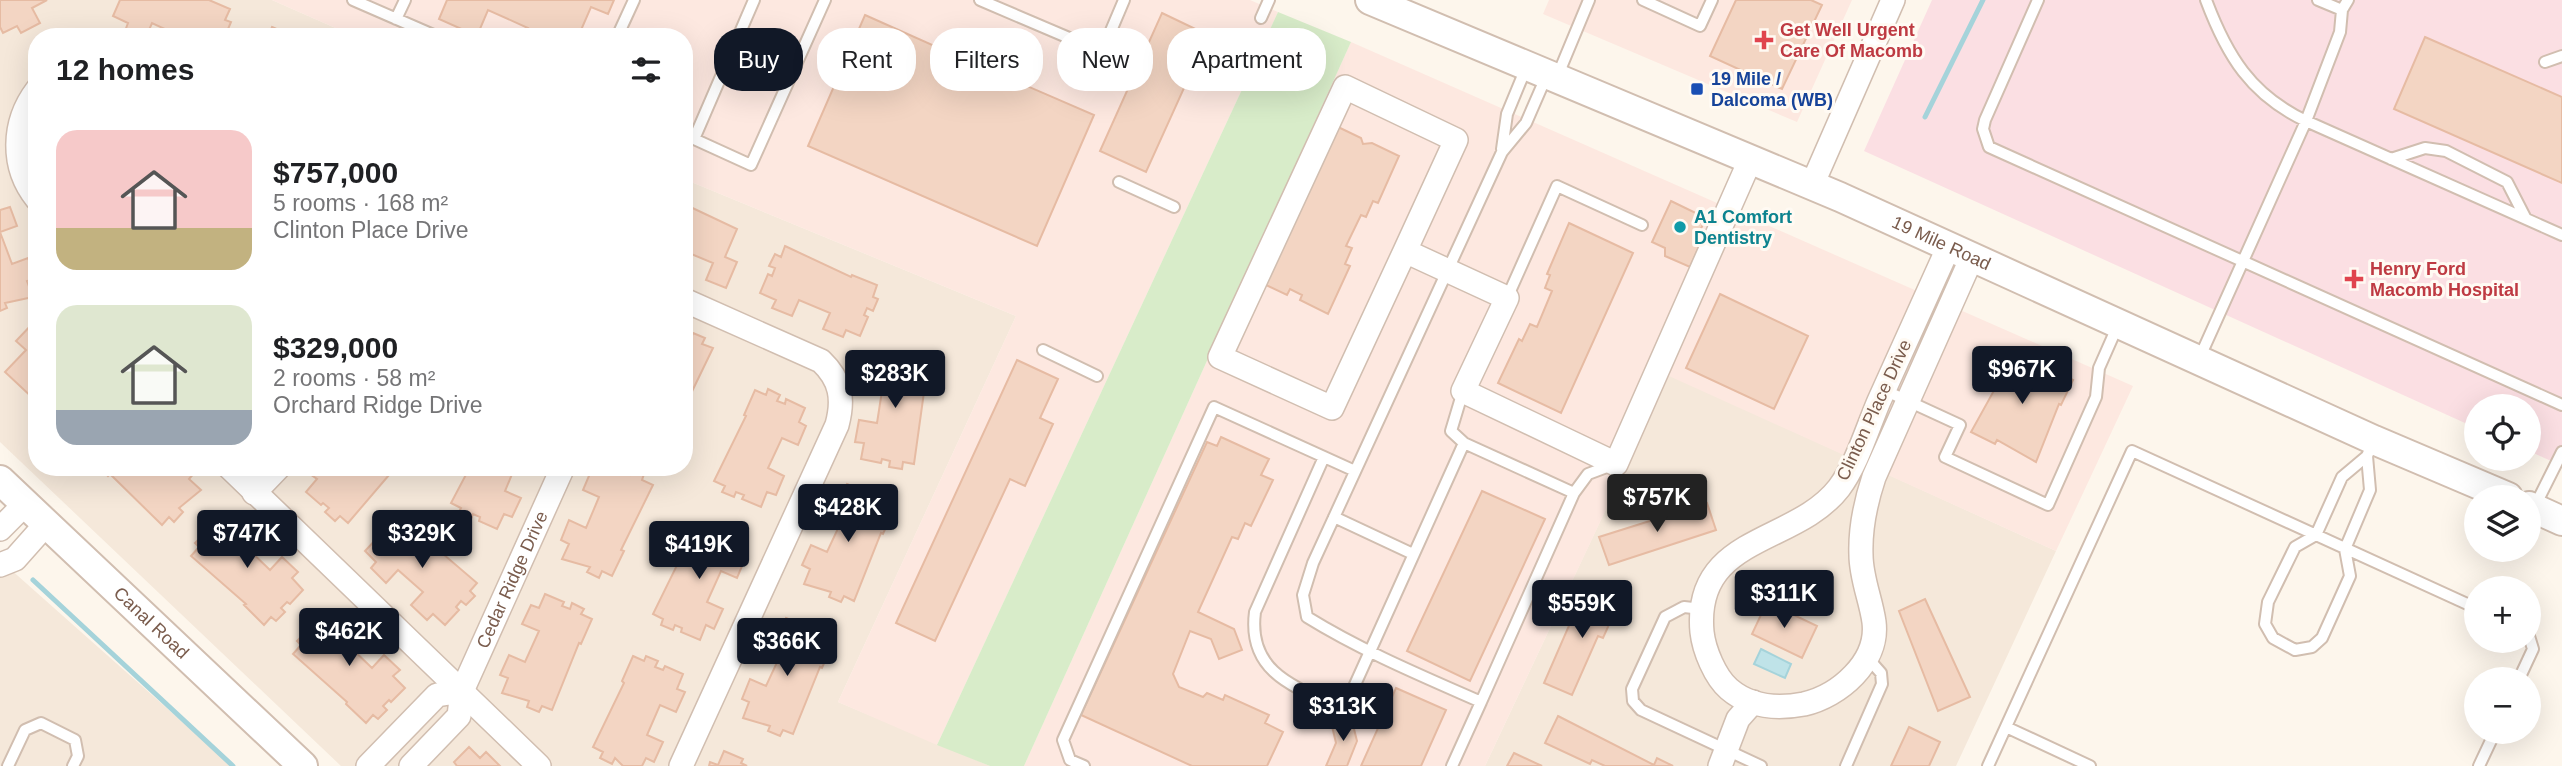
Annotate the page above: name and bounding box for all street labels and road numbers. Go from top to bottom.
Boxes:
street label: 19 Mile Road [1889,212,1994,274]
street label: Clinton Place Drive [1833,336,1915,484]
street label: Cedar Ridge Drive [473,508,552,651]
street label: Canal Road [110,583,193,663]

